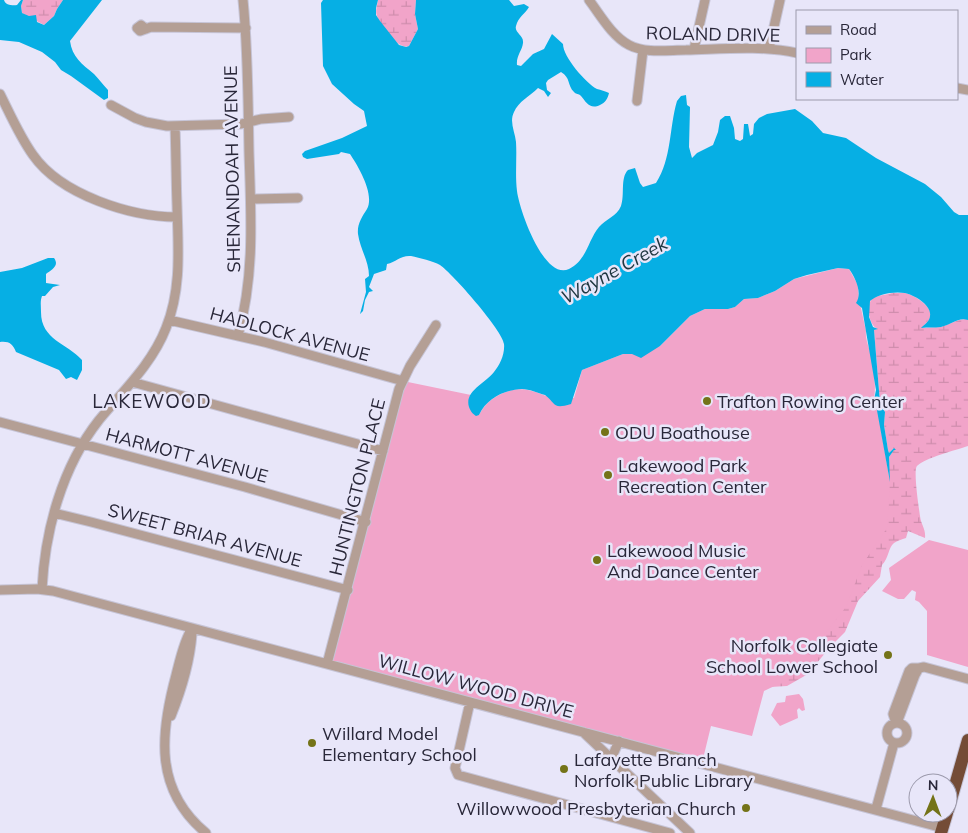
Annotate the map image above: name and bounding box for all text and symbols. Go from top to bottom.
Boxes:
legend [796,10,958,100]
text: Road [840,20,877,39]
street label: ROLAND DRIVE [646,21,780,47]
text: Park [840,45,872,64]
street label: SHENANDOAH AVENUE [219,65,245,273]
text: Water [840,70,884,89]
water label: Wayne Creek [557,230,673,309]
street label: HADLOCK AVENUE [208,302,372,366]
district label: LAKEWOOD [92,389,212,413]
place label: Trafton Rowing Center [717,390,905,413]
marker: Trafton Rowing Center [701,395,713,407]
street label: HUNTINGTON PLACE [324,396,390,578]
place label: ODU Boathouse [615,421,750,444]
street label: HARMOTT AVENUE [103,422,271,488]
marker: ODU Boathouse [599,426,611,438]
place label: Lakewood Park Recreation Center [618,454,767,498]
marker: Lakewood Park Recreation Center [602,469,614,481]
street label: SWEET BRIAR AVENUE [106,498,304,572]
place label: Lakewood Music And Dance Center [607,539,759,583]
marker: Lakewood Music And Dance Center [591,554,603,566]
place label: Norfolk Collegiate School Lower School [706,634,878,678]
street label: WILLOW WOOD DRIVE [376,649,576,723]
marker: Norfolk Collegiate School Lower School [882,649,894,661]
place label: Willard Model Elementary School [322,722,477,766]
marker: Willard Model Elementary School [306,737,318,749]
place label: Lafayette Branch Norfolk Public Library [574,748,753,792]
marker: Lafayette Branch Norfolk Public Library [558,763,570,775]
north arrow [908,773,958,823]
text: N [928,776,939,794]
place label: Willowwood Presbyterian Church [457,797,736,820]
marker: Willowwood Presbyterian Church [740,802,752,814]

